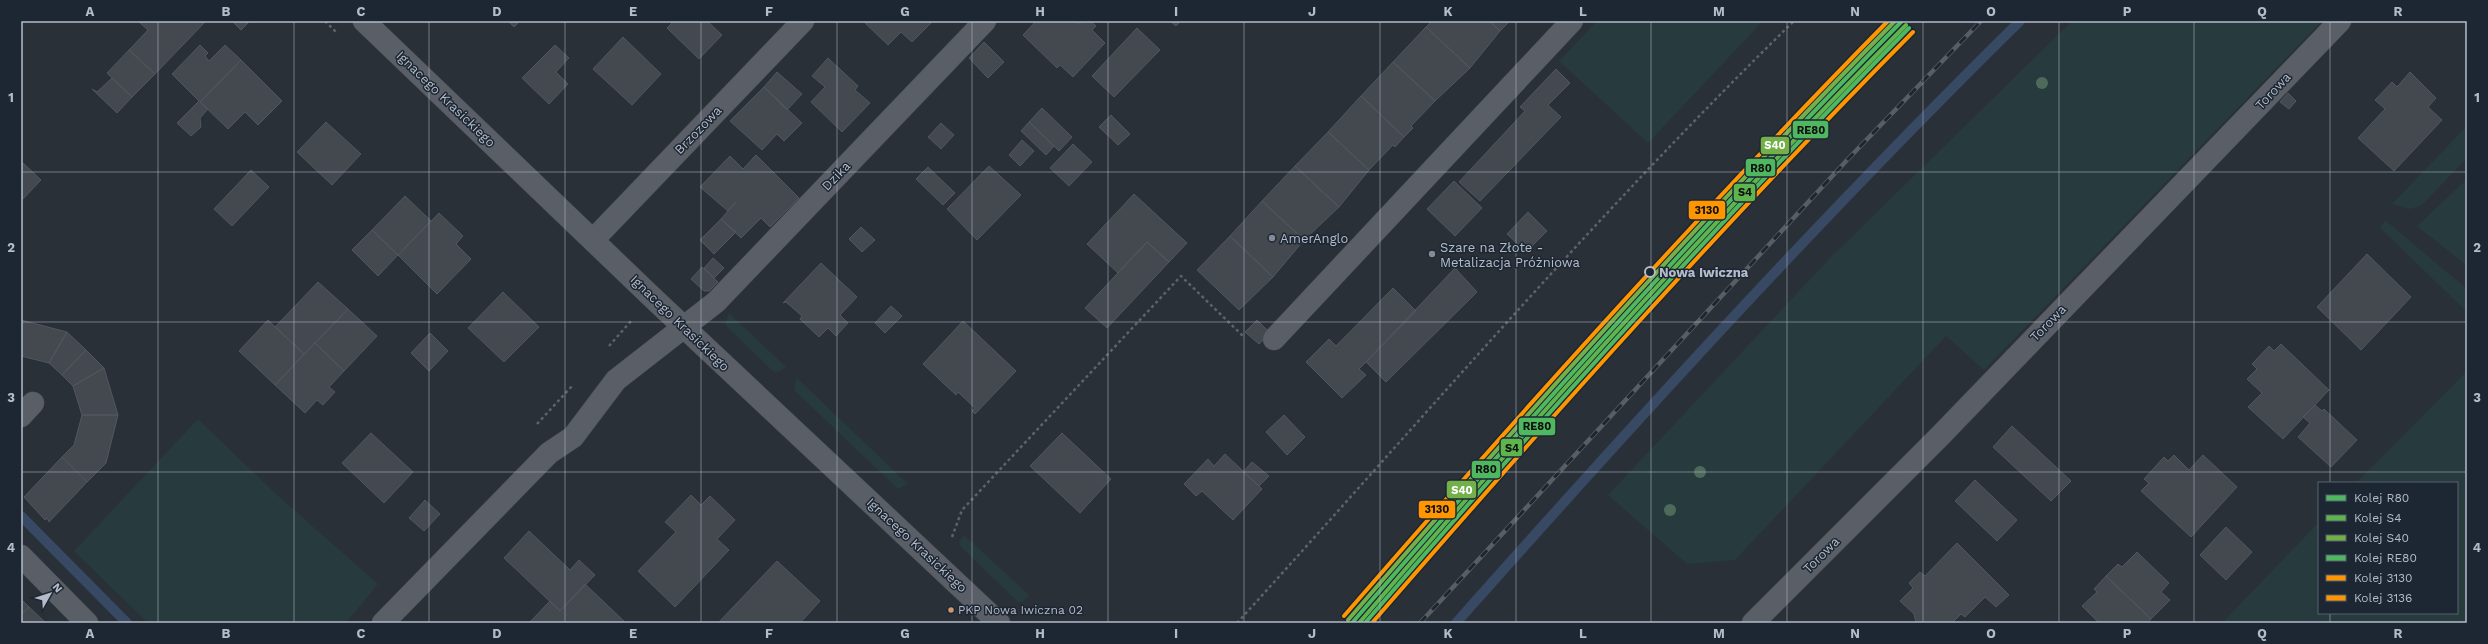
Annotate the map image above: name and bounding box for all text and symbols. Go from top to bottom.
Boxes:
text: A [86,4,95,19]
text: B [222,4,231,19]
text: C [357,4,366,19]
text: D [492,4,502,19]
text: E [629,4,637,19]
text: F [765,4,773,19]
text: G [900,4,910,19]
text: H [1035,4,1045,19]
text: I [1174,4,1178,19]
text: J [1308,4,1316,19]
text: K [1443,4,1453,19]
text: L [1579,4,1587,19]
text: M [1713,4,1725,19]
text: N [1850,4,1860,19]
text: O [1986,4,1996,19]
text: P [2123,4,2132,19]
text: Q [2257,4,2267,19]
text: R [2394,4,2403,19]
street label: Ignacego Krasickiego [393,48,499,150]
street label: Torowa [2252,69,2294,113]
text: 1 [8,90,14,105]
text: 1 [2474,90,2480,105]
street label: Brzozowa [671,102,725,157]
line badge: RE80 [1792,120,1829,139]
text: RE80 [1797,124,1825,137]
line badge: S40 [1760,136,1790,155]
text: S40 [1764,139,1786,152]
street label: Dzika [819,158,854,194]
line badge: R80 [1745,158,1776,177]
text: R80 [1750,162,1772,175]
line badge: S4 [1733,183,1756,202]
text: S4 [1738,186,1752,199]
line badge: 3130 [1688,200,1726,220]
text: 3130 [1695,204,1719,217]
place label: AmerAnglo [1280,231,1349,246]
marker: AmerAnglo [1267,233,1277,243]
text: 2 [7,240,15,255]
place label: Szare na Złote - Metalizacja Próżniowa [1440,240,1581,270]
text: 2 [2473,240,2481,255]
marker: Szare na Złote - Metalizacja Próżniowa [1427,249,1437,259]
place label: Nowa Iwiczna [1659,265,1749,280]
marker: Nowa Iwiczna [1644,266,1656,278]
street label: Ignacego Krasickiego [627,272,733,374]
street label: Torowa [2027,301,2069,344]
text: 3 [7,390,15,405]
text: 3 [2473,390,2481,405]
line badge: RE80 [1518,417,1556,436]
text: RE80 [1523,420,1551,433]
line badge: S4 [1500,438,1523,457]
text: S4 [1505,442,1519,455]
line badge: R80 [1471,460,1501,479]
text: R80 [1475,463,1497,476]
line badge: S40 [1446,480,1477,499]
legend [2318,482,2458,614]
text: S40 [1451,484,1473,497]
text: Kolej R80 [2354,491,2409,505]
street label: Ignacego Krasickiego [864,495,970,595]
line badge: 3130 [1418,500,1456,519]
text: 3130 [1425,503,1449,516]
text: Kolej S4 [2354,511,2401,525]
text: Kolej S40 [2354,531,2409,545]
street label: Torowa [1800,533,1843,576]
text: 4 [7,540,16,555]
text: 4 [2473,540,2482,555]
text: Kolej RE80 [2354,551,2417,565]
text: Kolej 3130 [2354,571,2413,585]
north arrow [30,574,70,614]
text: N [50,581,65,595]
text: Kolej 3136 [2354,591,2412,605]
place label: PKP Nowa Iwiczna 02 [958,603,1083,617]
marker: PKP Nowa Iwiczna 02 [946,605,956,615]
text: A [86,626,95,641]
text: B [222,626,231,641]
text: C [357,626,366,641]
text: D [492,626,502,641]
text: E [629,626,637,641]
text: F [765,626,773,641]
text: G [900,626,910,641]
text: H [1035,626,1045,641]
text: I [1174,626,1178,641]
text: J [1308,626,1316,641]
text: K [1443,626,1453,641]
text: L [1579,626,1587,641]
text: M [1713,626,1725,641]
text: N [1850,626,1860,641]
text: O [1986,626,1996,641]
text: P [2123,626,2132,641]
text: Q [2257,626,2267,641]
text: R [2394,626,2403,641]

